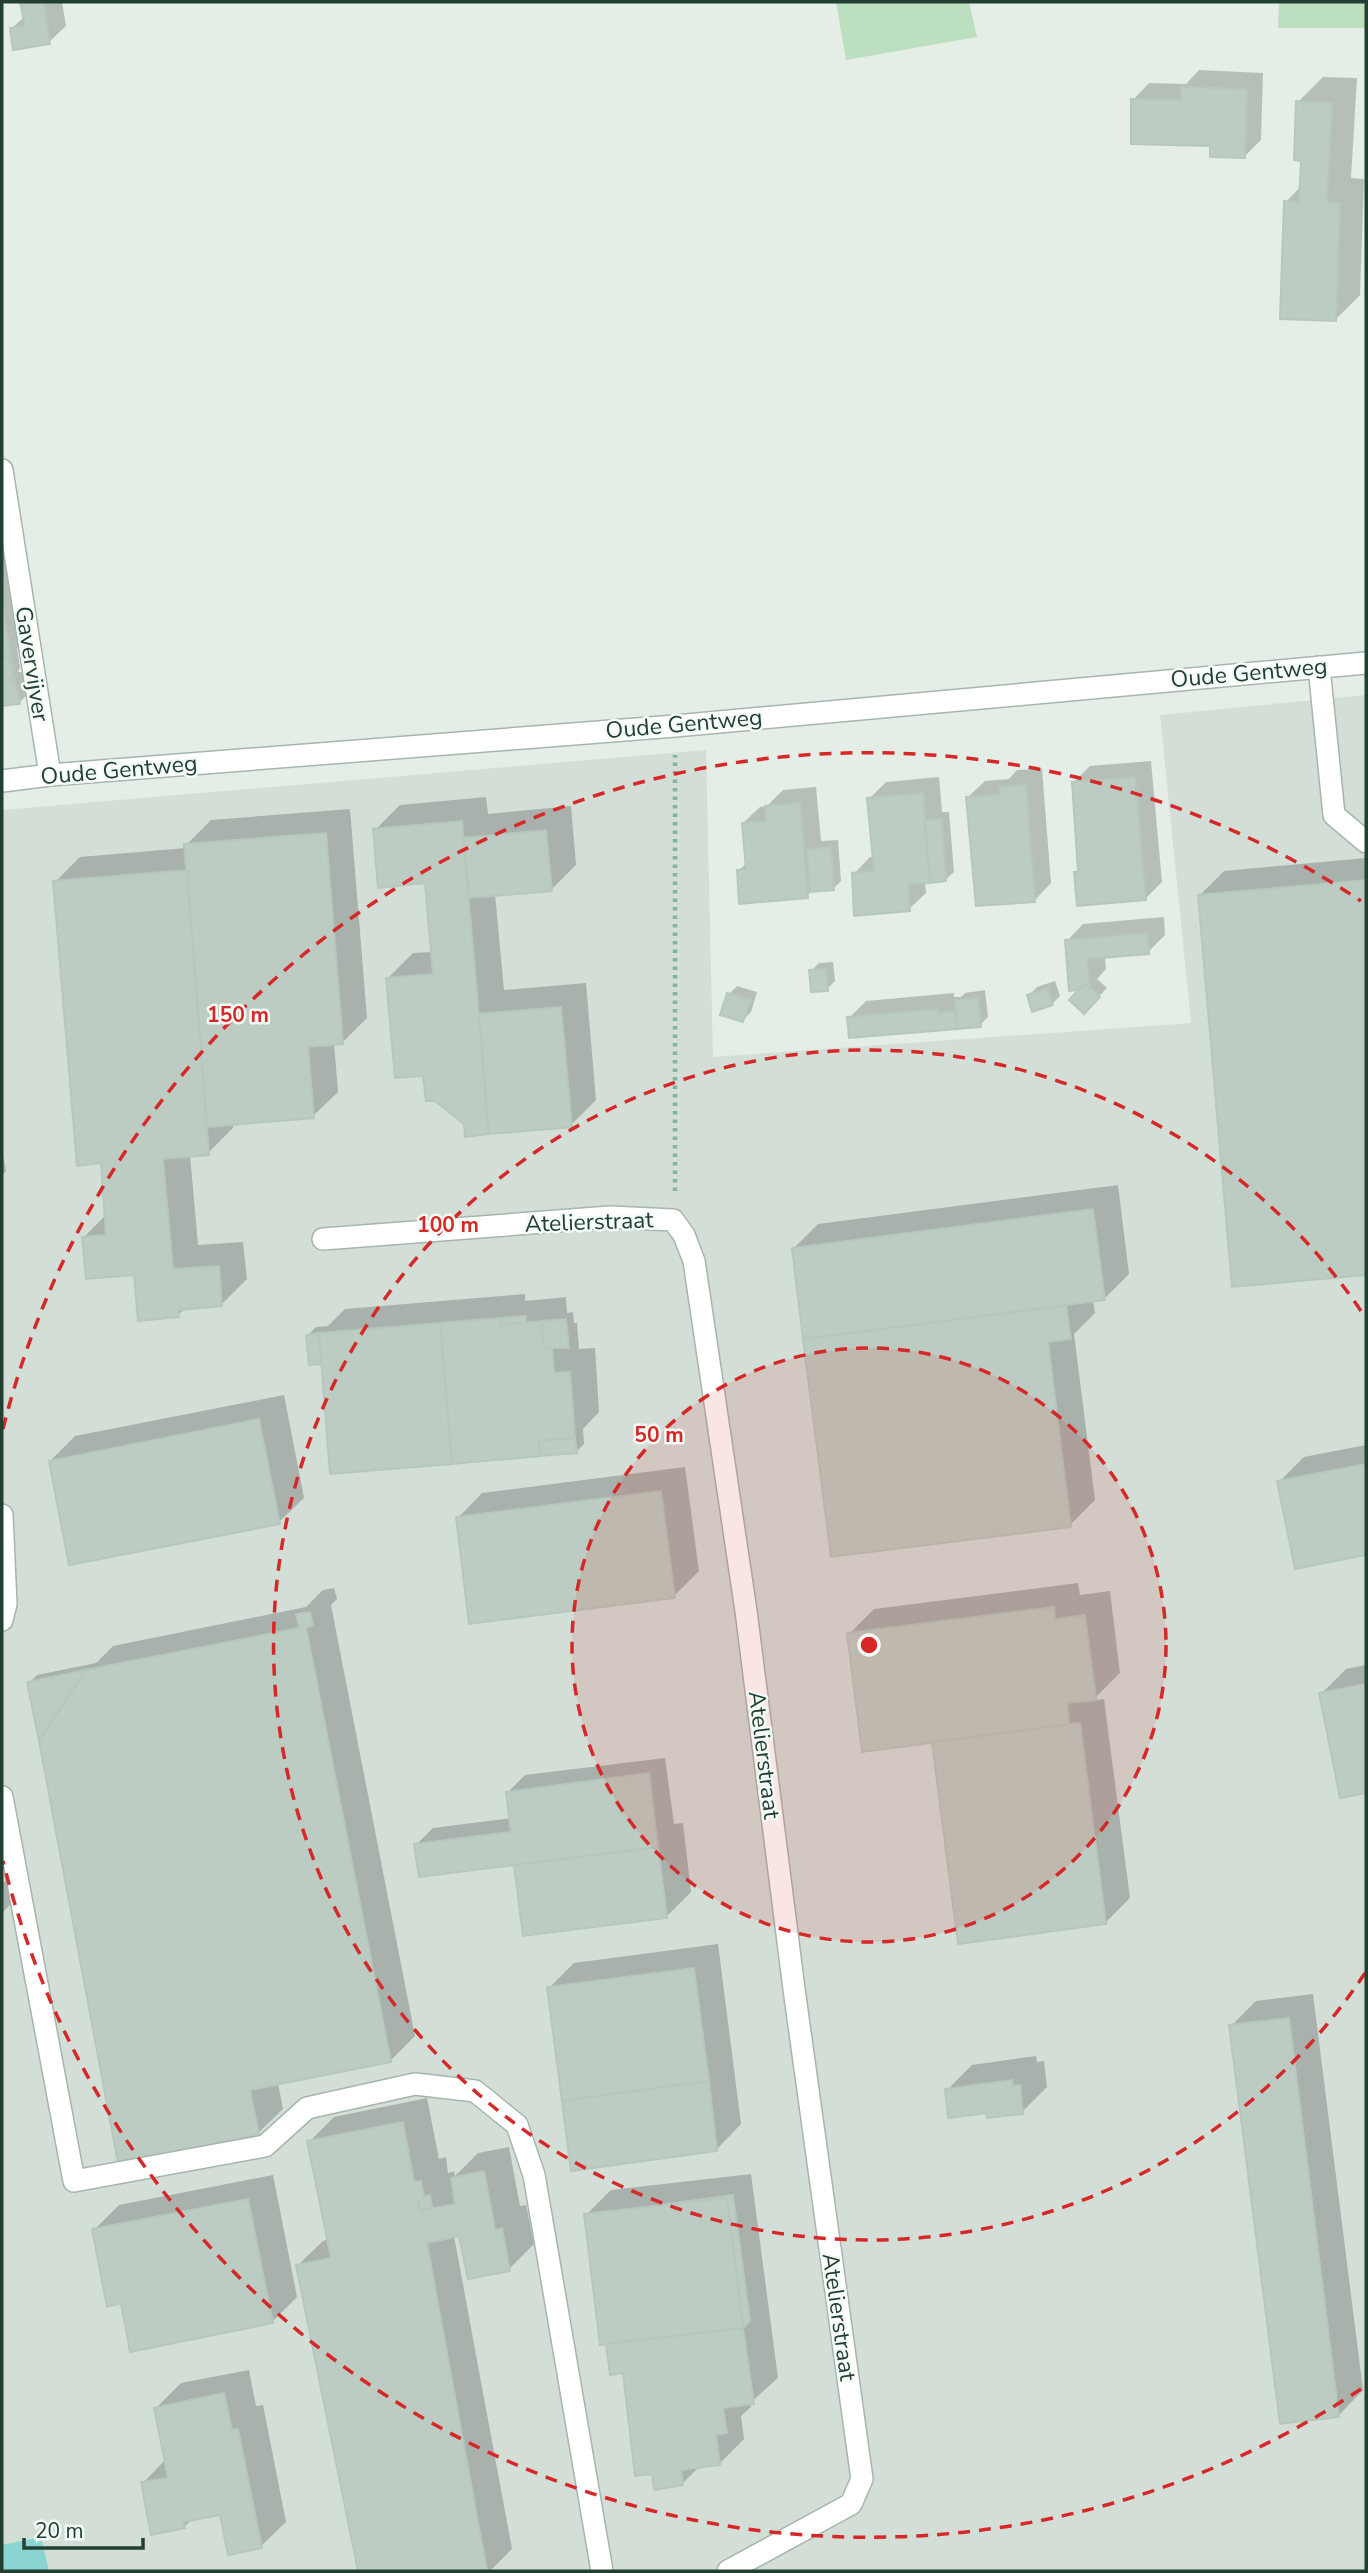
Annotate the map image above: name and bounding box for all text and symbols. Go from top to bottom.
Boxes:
street label: Gavervijver [8,604,57,725]
street label: Oude Gentweg [1169,651,1329,695]
street label: Oude Gentweg [604,702,764,746]
street label: Oude Gentweg [39,748,199,792]
text: 150 m [207,1001,269,1029]
street label: Atelierstraat [524,1204,655,1240]
text: 100 m [417,1211,479,1239]
text: 50 m [634,1421,684,1449]
centre of rings [857,1633,881,1657]
street label: Atelierstraat [741,1689,787,1822]
street label: Atelierstraat [815,2251,863,2384]
scale bar [24,2506,144,2550]
text: 20 m [35,2517,84,2545]

